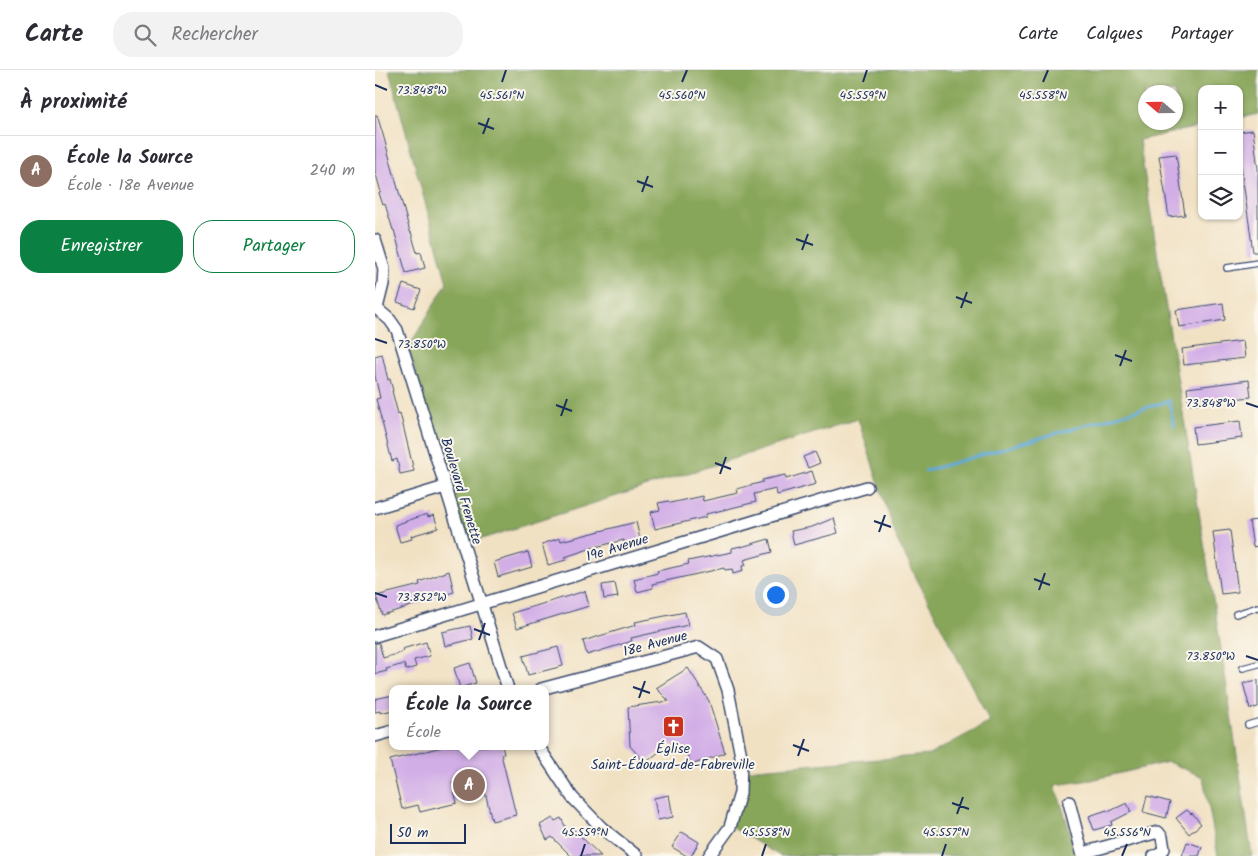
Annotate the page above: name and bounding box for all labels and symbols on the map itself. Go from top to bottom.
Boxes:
text: 73.848°W [397,81,447,100]
north arrow [1138,85,1183,130]
text: 45.561°N [480,86,524,105]
text: 45.560°N [658,86,706,105]
text: 45.559°N [840,86,886,105]
text: 45.558°N [1019,86,1067,105]
text: 73.850°W [398,335,446,354]
text: 73.848°W [1186,394,1236,413]
street label: Boulevard Frenette [434,435,488,548]
street label: 19e Avenue [583,528,652,568]
your location [763,582,789,608]
text: 73.852°W [397,588,447,607]
street label: 18e Avenue [621,625,691,663]
text: 73.850°W [1187,647,1235,666]
church icon: Église Saint-Édouard-de-Fabreville [661,714,685,738]
place label: Église Saint-Édouard-de-Fabreville [591,738,756,776]
pin: A [453,766,485,804]
scale bar [390,821,466,844]
text: 45.559°N [562,823,608,842]
text: 45.558°N [742,823,790,842]
text: 45.557°N [923,823,969,842]
text: 45.556°N [1103,823,1151,842]

